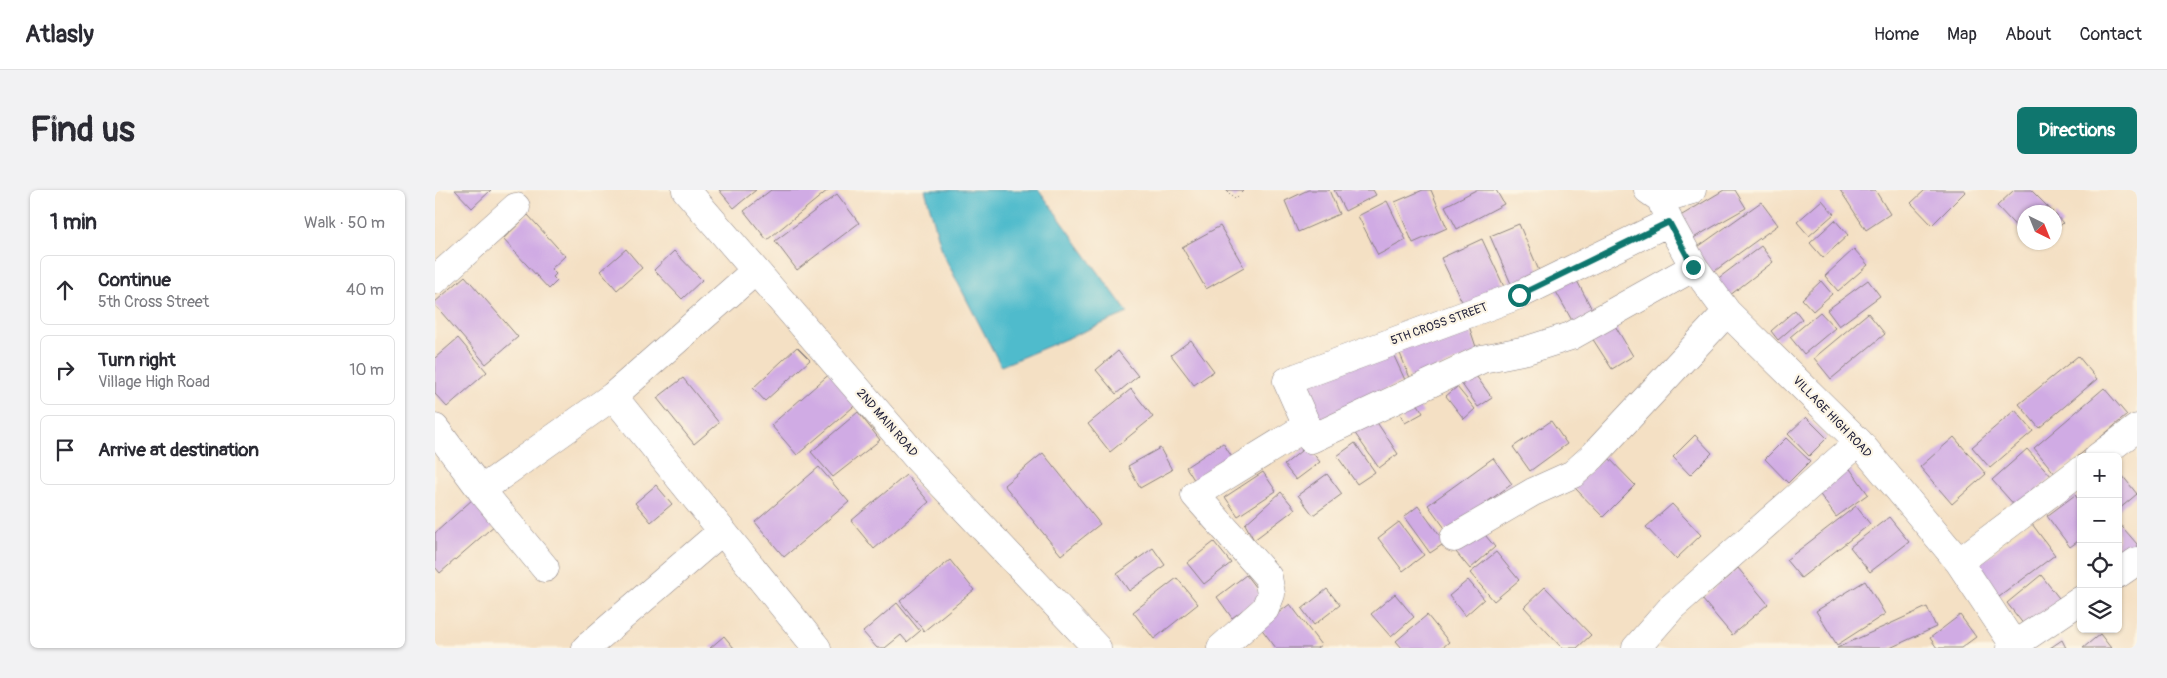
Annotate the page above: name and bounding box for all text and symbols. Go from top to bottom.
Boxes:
text: Atlasly [25,20,94,49]
text: Home [1874,23,1919,46]
text: Map [1947,23,1977,46]
text: About [2005,23,2051,46]
text: Contact [2079,23,2142,46]
button: Directions [2017,107,2137,154]
text: Find us [30,108,135,152]
north arrow [2017,205,2062,250]
text: 1 min [50,209,97,236]
text: Walk · 50 m [304,213,385,233]
route end [1682,256,1705,279]
text: Continue [98,268,171,292]
icon: ahead [51,276,79,304]
text: 40 m [346,280,384,300]
route start [1508,284,1531,307]
text: 5th Cross Street [98,292,209,312]
street label: 5TH CROSS STREET [1389,299,1490,348]
text: Turn right [98,348,176,372]
icon: right [51,356,79,384]
text: 10 m [349,360,384,380]
text: Village High Road [98,372,210,392]
street label: VILLAGE HIGH ROAD [1789,373,1875,461]
street label: 2ND MAIN ROAD [853,386,921,460]
icon: arrive [51,436,79,464]
text: Arrive at destination [98,438,259,462]
map controls [2077,453,2122,633]
button: + [2077,453,2122,498]
button: − [2077,498,2122,543]
button: locate [2077,543,2122,588]
button: layers [2077,588,2122,633]

